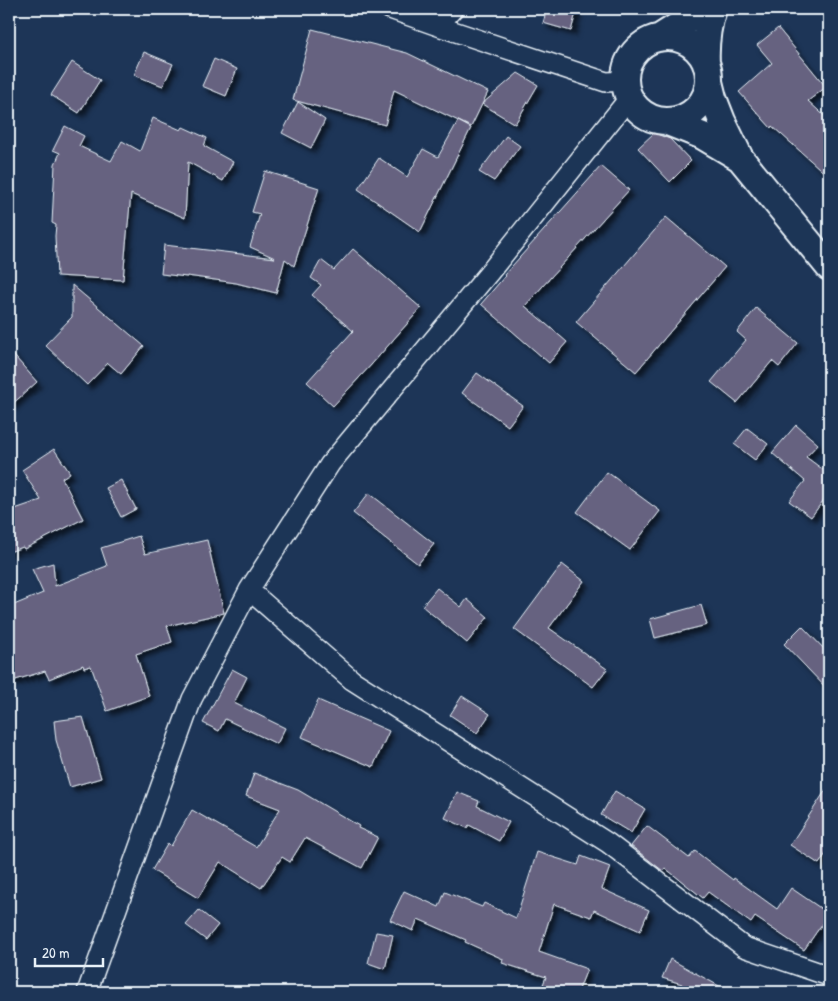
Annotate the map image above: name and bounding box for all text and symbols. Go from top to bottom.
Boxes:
scale bar [35,936,102,968]
text: 20 m [42,942,69,963]

